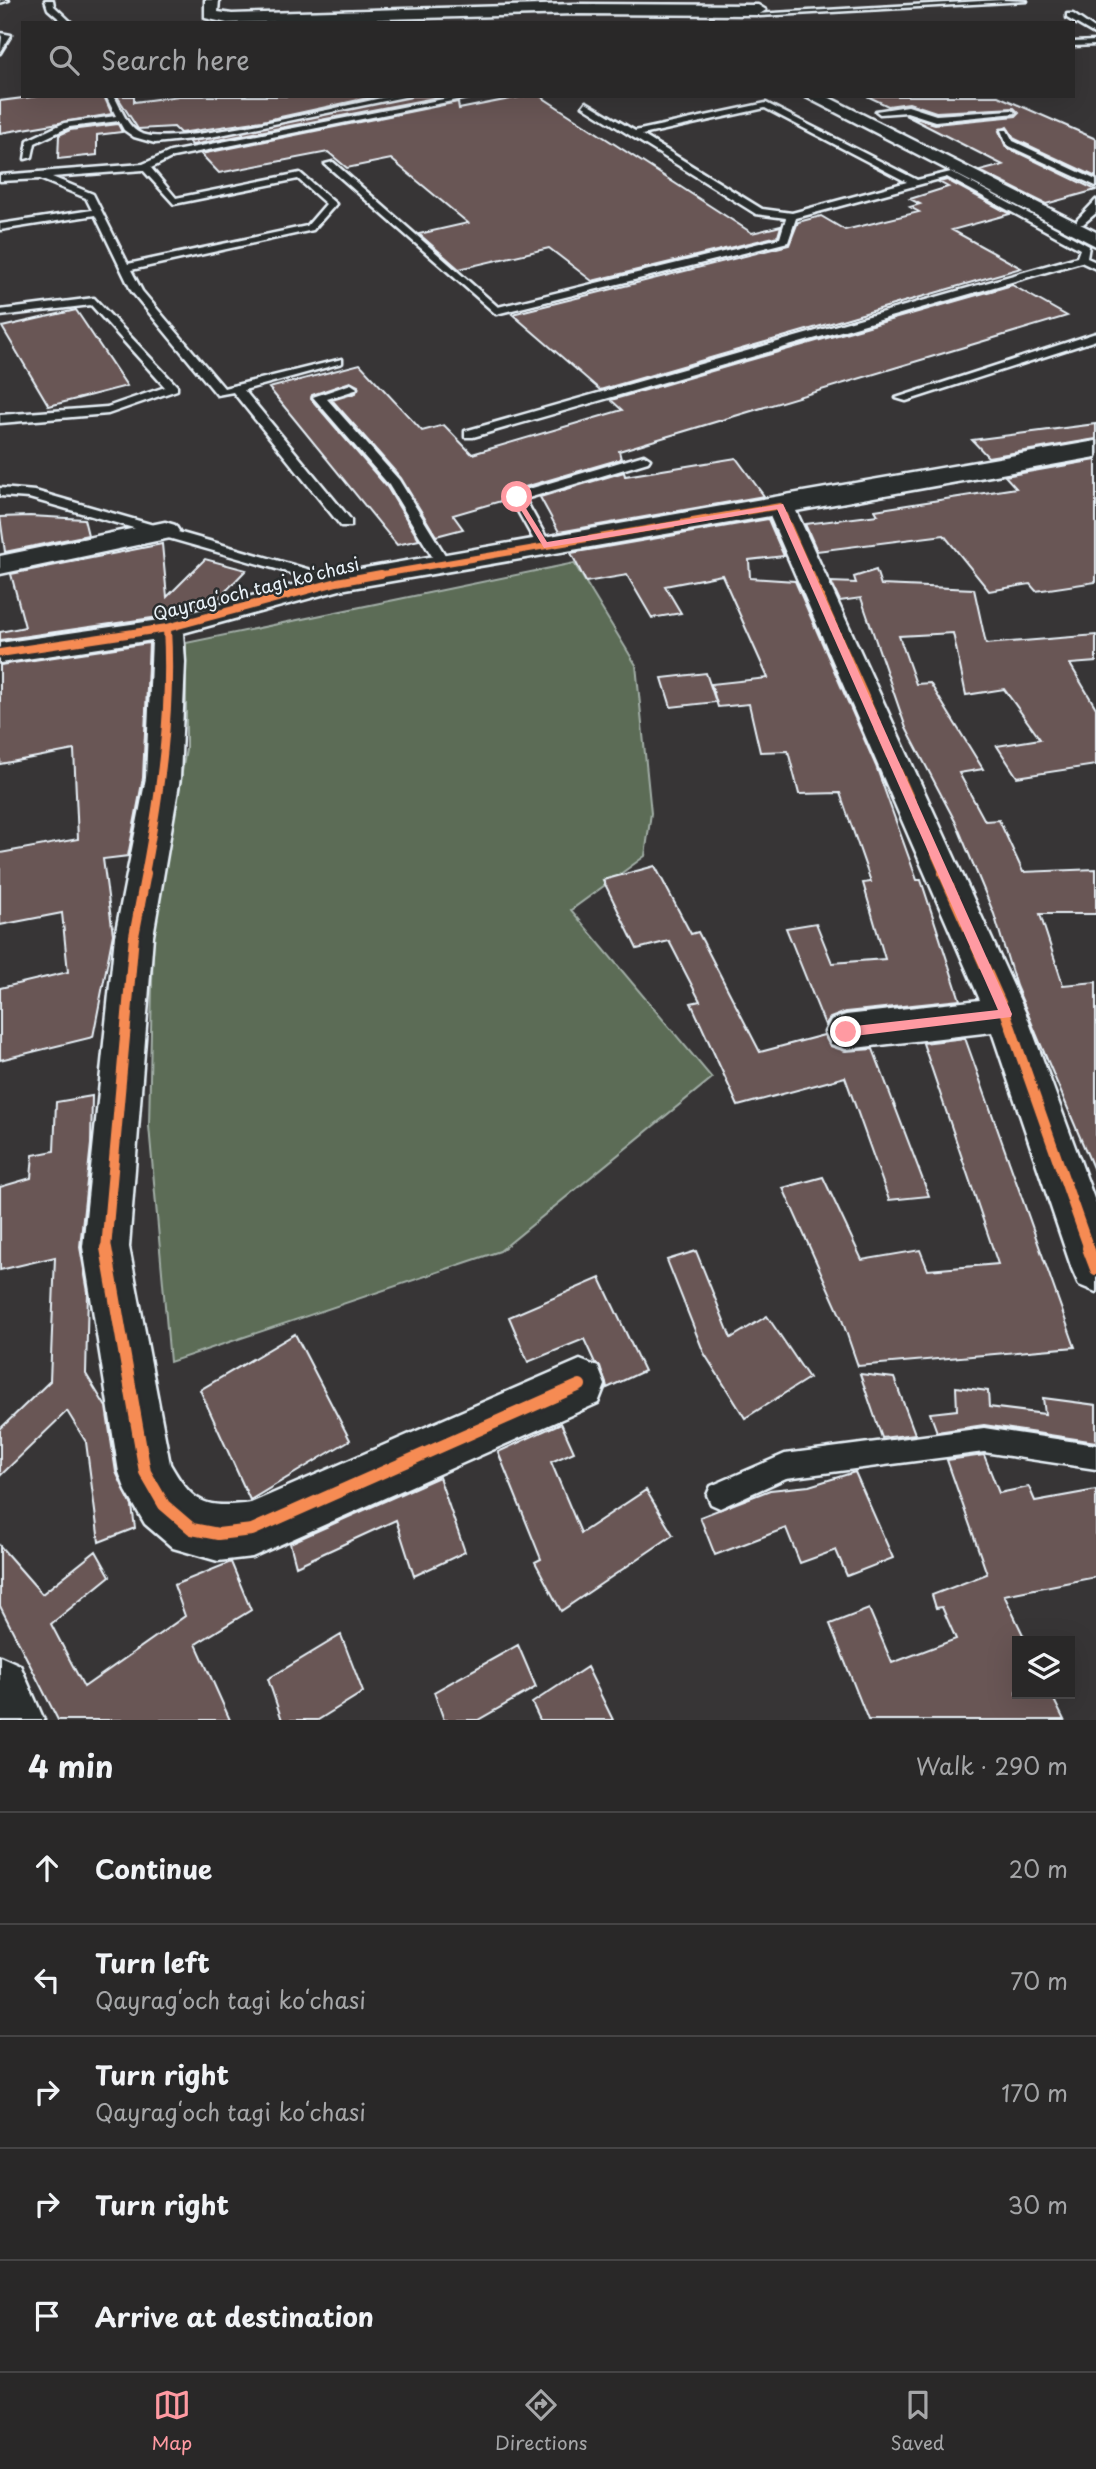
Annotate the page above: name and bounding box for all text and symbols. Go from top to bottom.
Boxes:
search box [21,21,1075,98]
text: Search here [101,40,250,79]
icon: search [45,41,83,79]
route start [501,481,532,512]
street label: Qayragʻoch tagi koʻchasi [150,549,362,627]
route end [830,1016,861,1047]
map controls [1012,1636,1075,1699]
button: layers [1012,1636,1075,1699]
text: 4 min [28,1743,114,1788]
text: Walk · 290 m [916,1748,1068,1783]
icon: ahead [28,1849,66,1887]
text: Continue [95,1849,212,1888]
text: 20 m [1009,1851,1068,1886]
text: Turn left [95,1943,210,1982]
icon: left [28,1961,66,1999]
text: 70 m [1010,1963,1068,1998]
text: Qayragʻoch tagi koʻchasi [95,1982,366,2017]
text: Turn right [95,2055,229,2094]
icon: right [28,2073,66,2111]
text: 170 m [1001,2075,1068,2110]
text: Qayragʻoch tagi koʻchasi [95,2094,366,2129]
icon: right [28,2185,66,2223]
text: Turn right [95,2185,229,2224]
text: 30 m [1007,2187,1068,2222]
icon: arrive [28,2297,66,2335]
text: Arrive at destination [95,2297,374,2336]
tab: Map [152,2386,192,2456]
tab: Directions [495,2386,588,2456]
tab: Saved [891,2386,944,2456]

